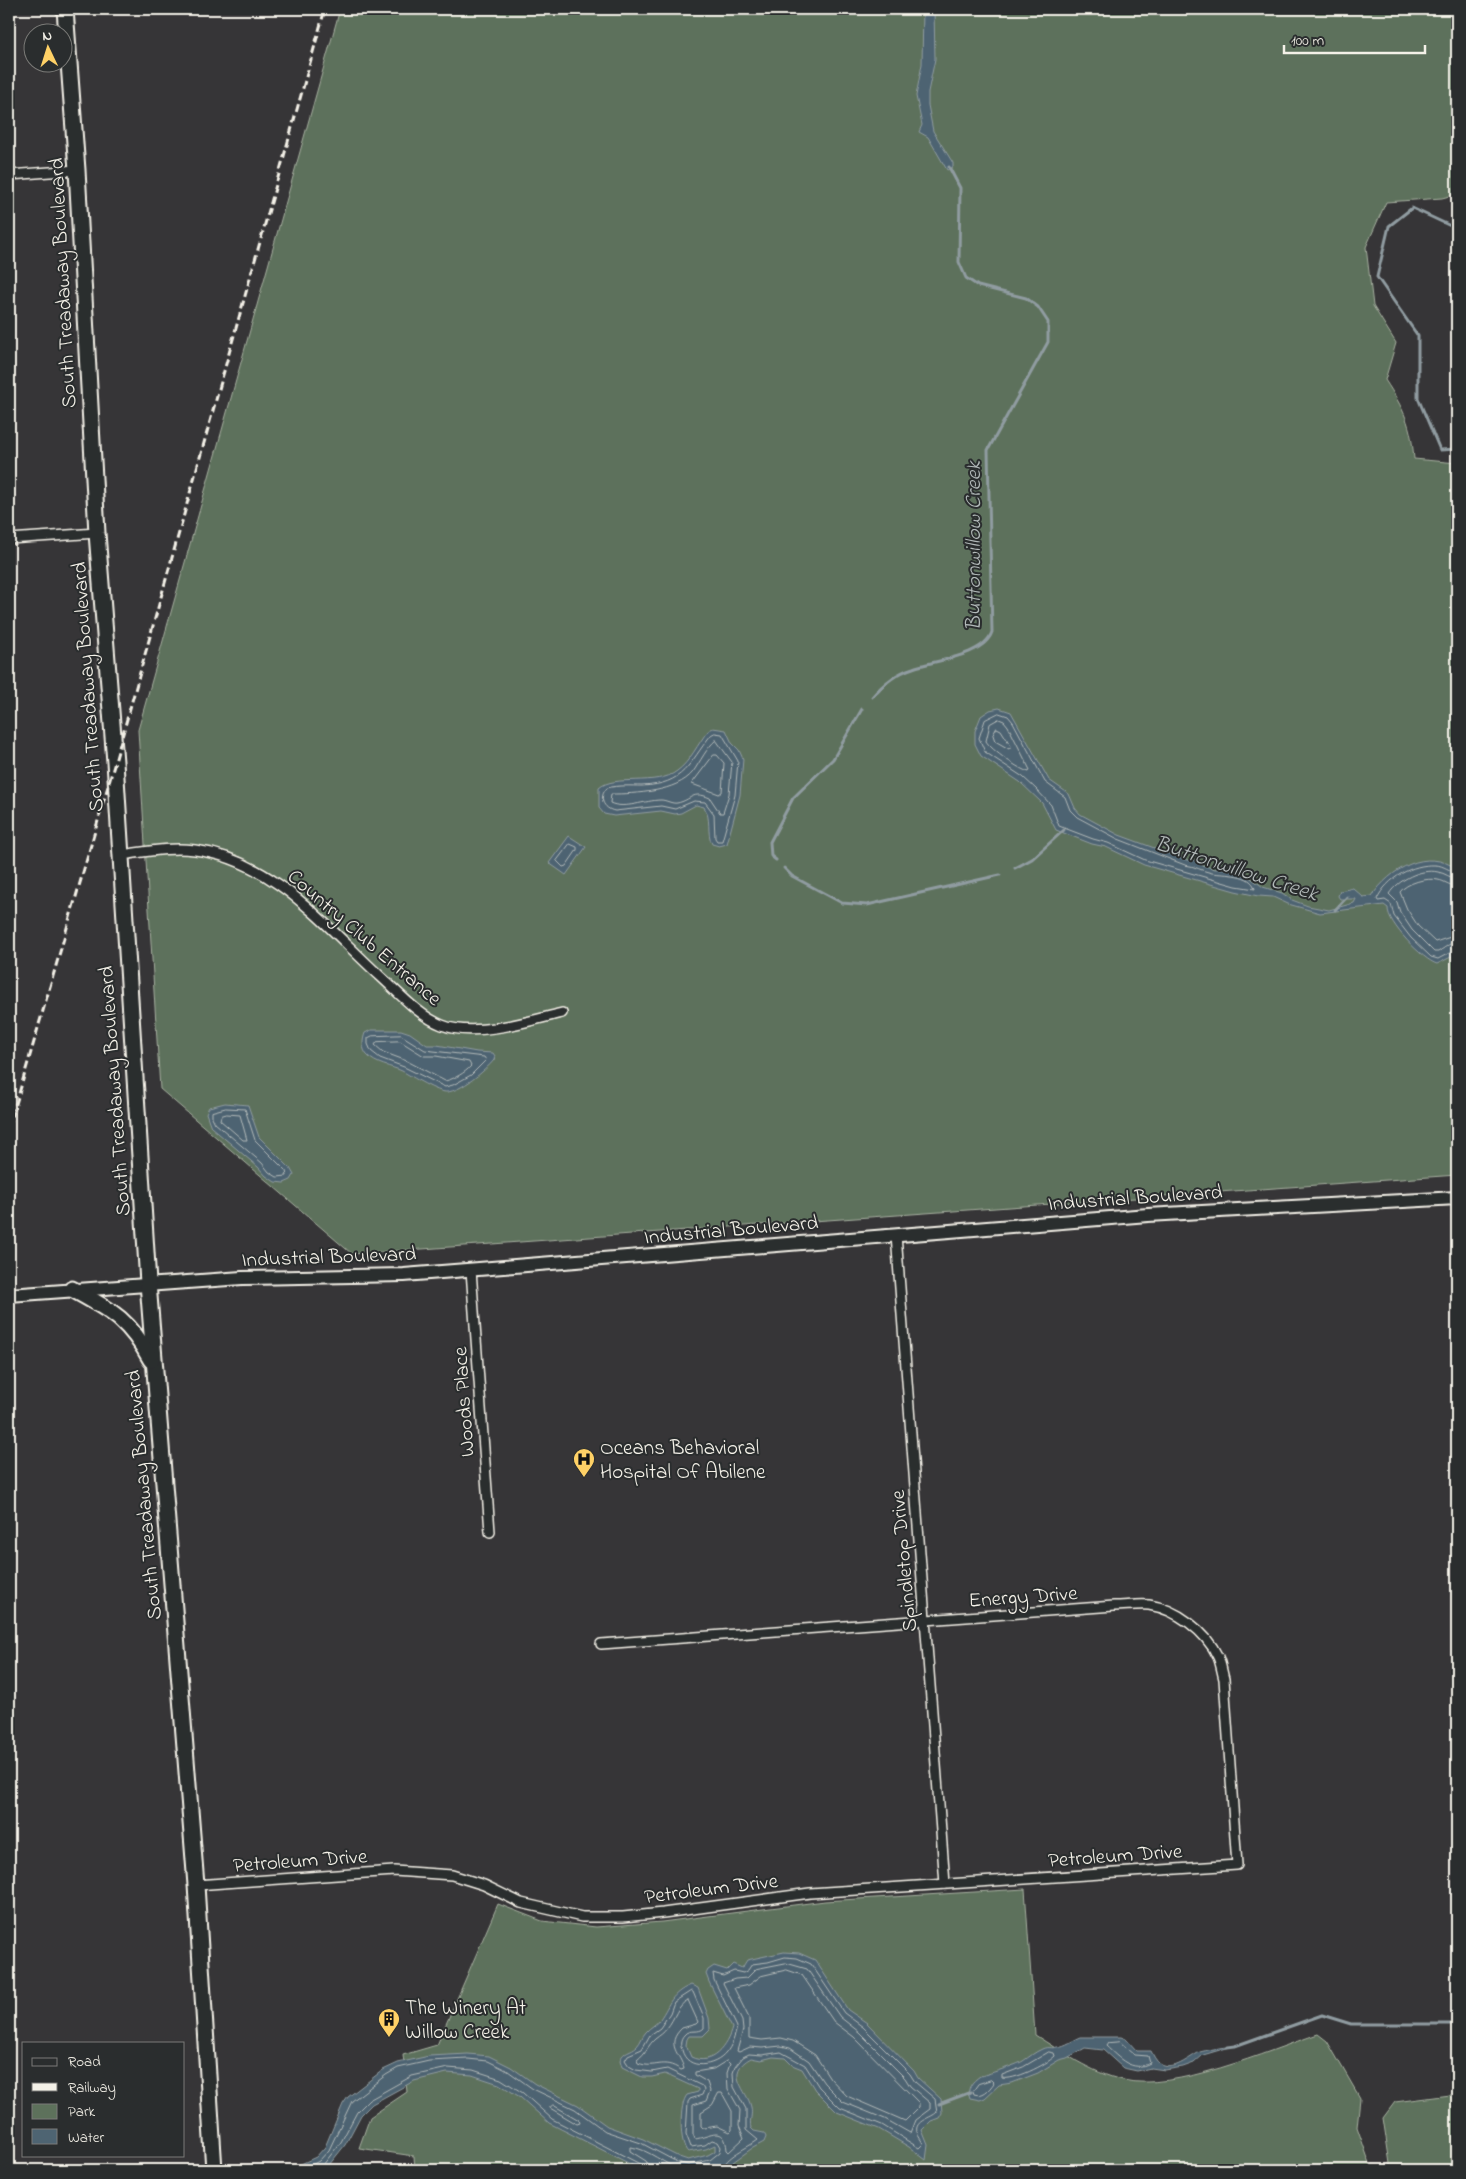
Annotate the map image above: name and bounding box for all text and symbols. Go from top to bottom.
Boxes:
north arrow [22,22,72,72]
scale bar [1284,22,1425,54]
text: N [42,26,53,47]
text: 100 m [1291,30,1324,52]
street label: South Treadaway Boulevard [42,157,88,409]
water label: Buttonwillow Creek [959,460,991,631]
street label: South Treadaway Boulevard [65,560,115,813]
water label: Buttonwillow Creek [1150,828,1323,912]
street label: Country Club Entrance [279,863,448,1016]
street label: South Treadaway Boulevard [92,964,142,1217]
street label: Industrial Boulevard [1047,1178,1224,1220]
street label: Industrial Boulevard [643,1208,820,1254]
street label: Industrial Boulevard [241,1240,417,1276]
street label: Woods Place [446,1345,484,1458]
street label: South Treadaway Boulevard [119,1368,173,1621]
place label: Oceans Behavioral Hospital Of Abilene [600,1434,766,1488]
hospital icon: Oceans Behavioral Hospital Of Abilene [572,1447,596,1478]
street label: Spindletop Drive [884,1488,926,1633]
street label: Energy Drive [968,1579,1079,1619]
street label: Petroleum Drive [1047,1837,1184,1877]
street label: Petroleum Drive [232,1842,369,1882]
street label: Petroleum Drive [643,1867,780,1913]
place label: The Winery At Willow Creek [405,1994,526,2048]
building icon: The Winery At Willow Creek [377,2007,401,2038]
legend [22,2042,185,2156]
text: Road [68,2051,101,2073]
text: Railway [68,2077,116,2100]
text: Park [68,2101,96,2123]
text: Water [68,2127,104,2149]

